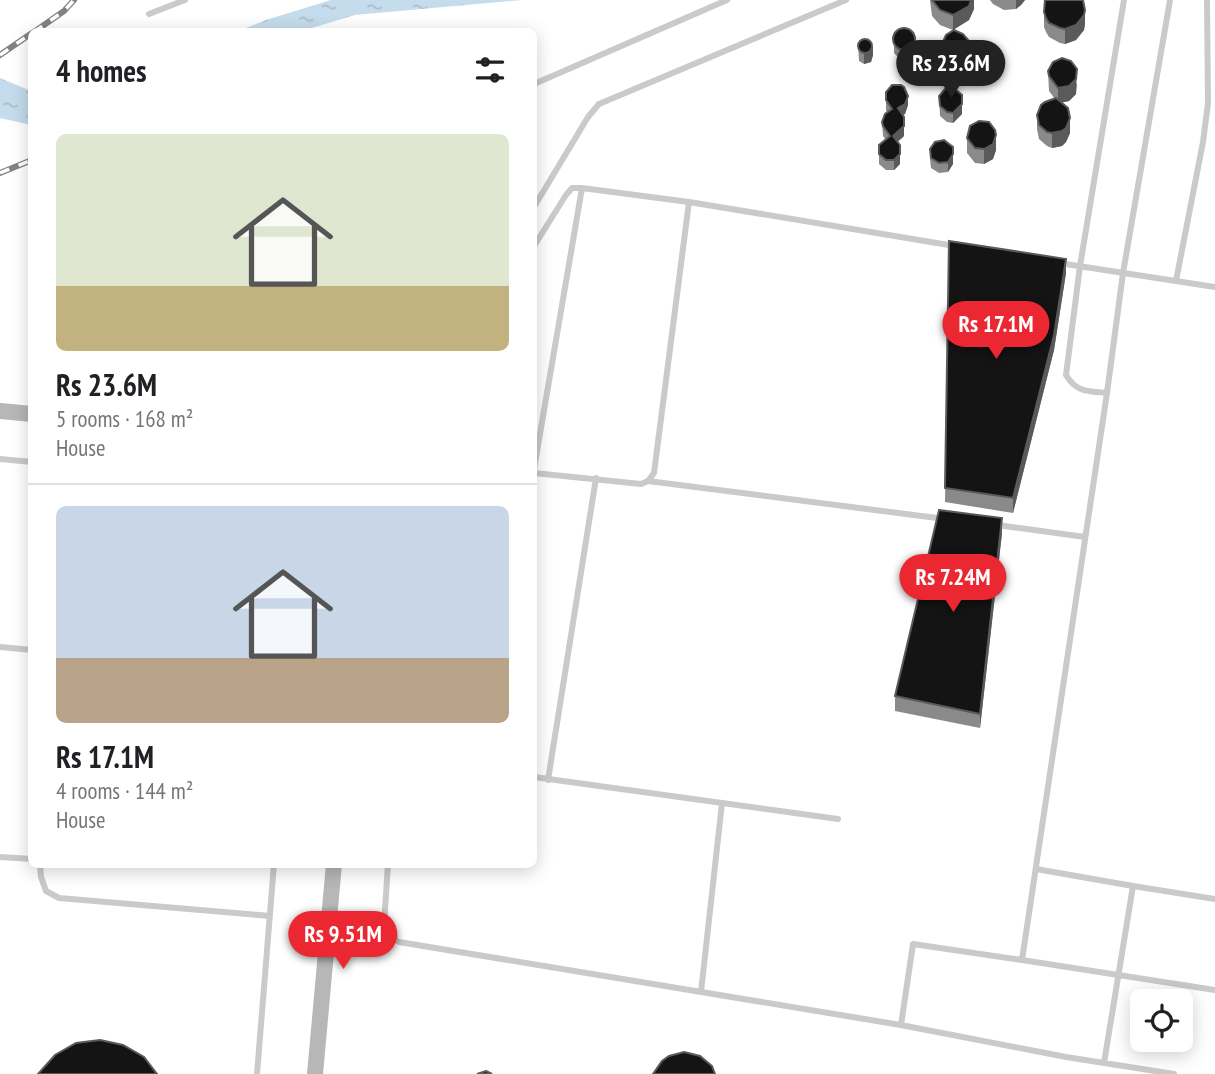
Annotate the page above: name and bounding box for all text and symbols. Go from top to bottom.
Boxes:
pin: Rs 23.6M [879,41,1023,100]
text: Rs 23.6M [912,48,990,77]
text: 4 homes [56,51,147,90]
icon: filters [471,51,509,89]
icon: home [220,179,346,305]
pin: Rs 17.1M [924,302,1068,361]
text: Rs 17.1M [958,309,1034,338]
text: Rs 23.6M [56,365,157,404]
text: 5 rooms · 168 m² [56,404,193,433]
text: House [56,433,106,462]
icon: home [220,551,346,677]
pin: Rs 7.24M [881,554,1025,614]
text: Rs 7.24M [915,562,991,591]
text: Rs 17.1M [56,737,154,776]
text: 4 rooms · 144 m² [56,776,193,805]
text: House [56,805,106,834]
pin: Rs 9.51M [271,912,415,971]
text: Rs 9.51M [304,919,382,948]
map controls [1130,989,1193,1052]
button: locate [1130,989,1193,1052]

